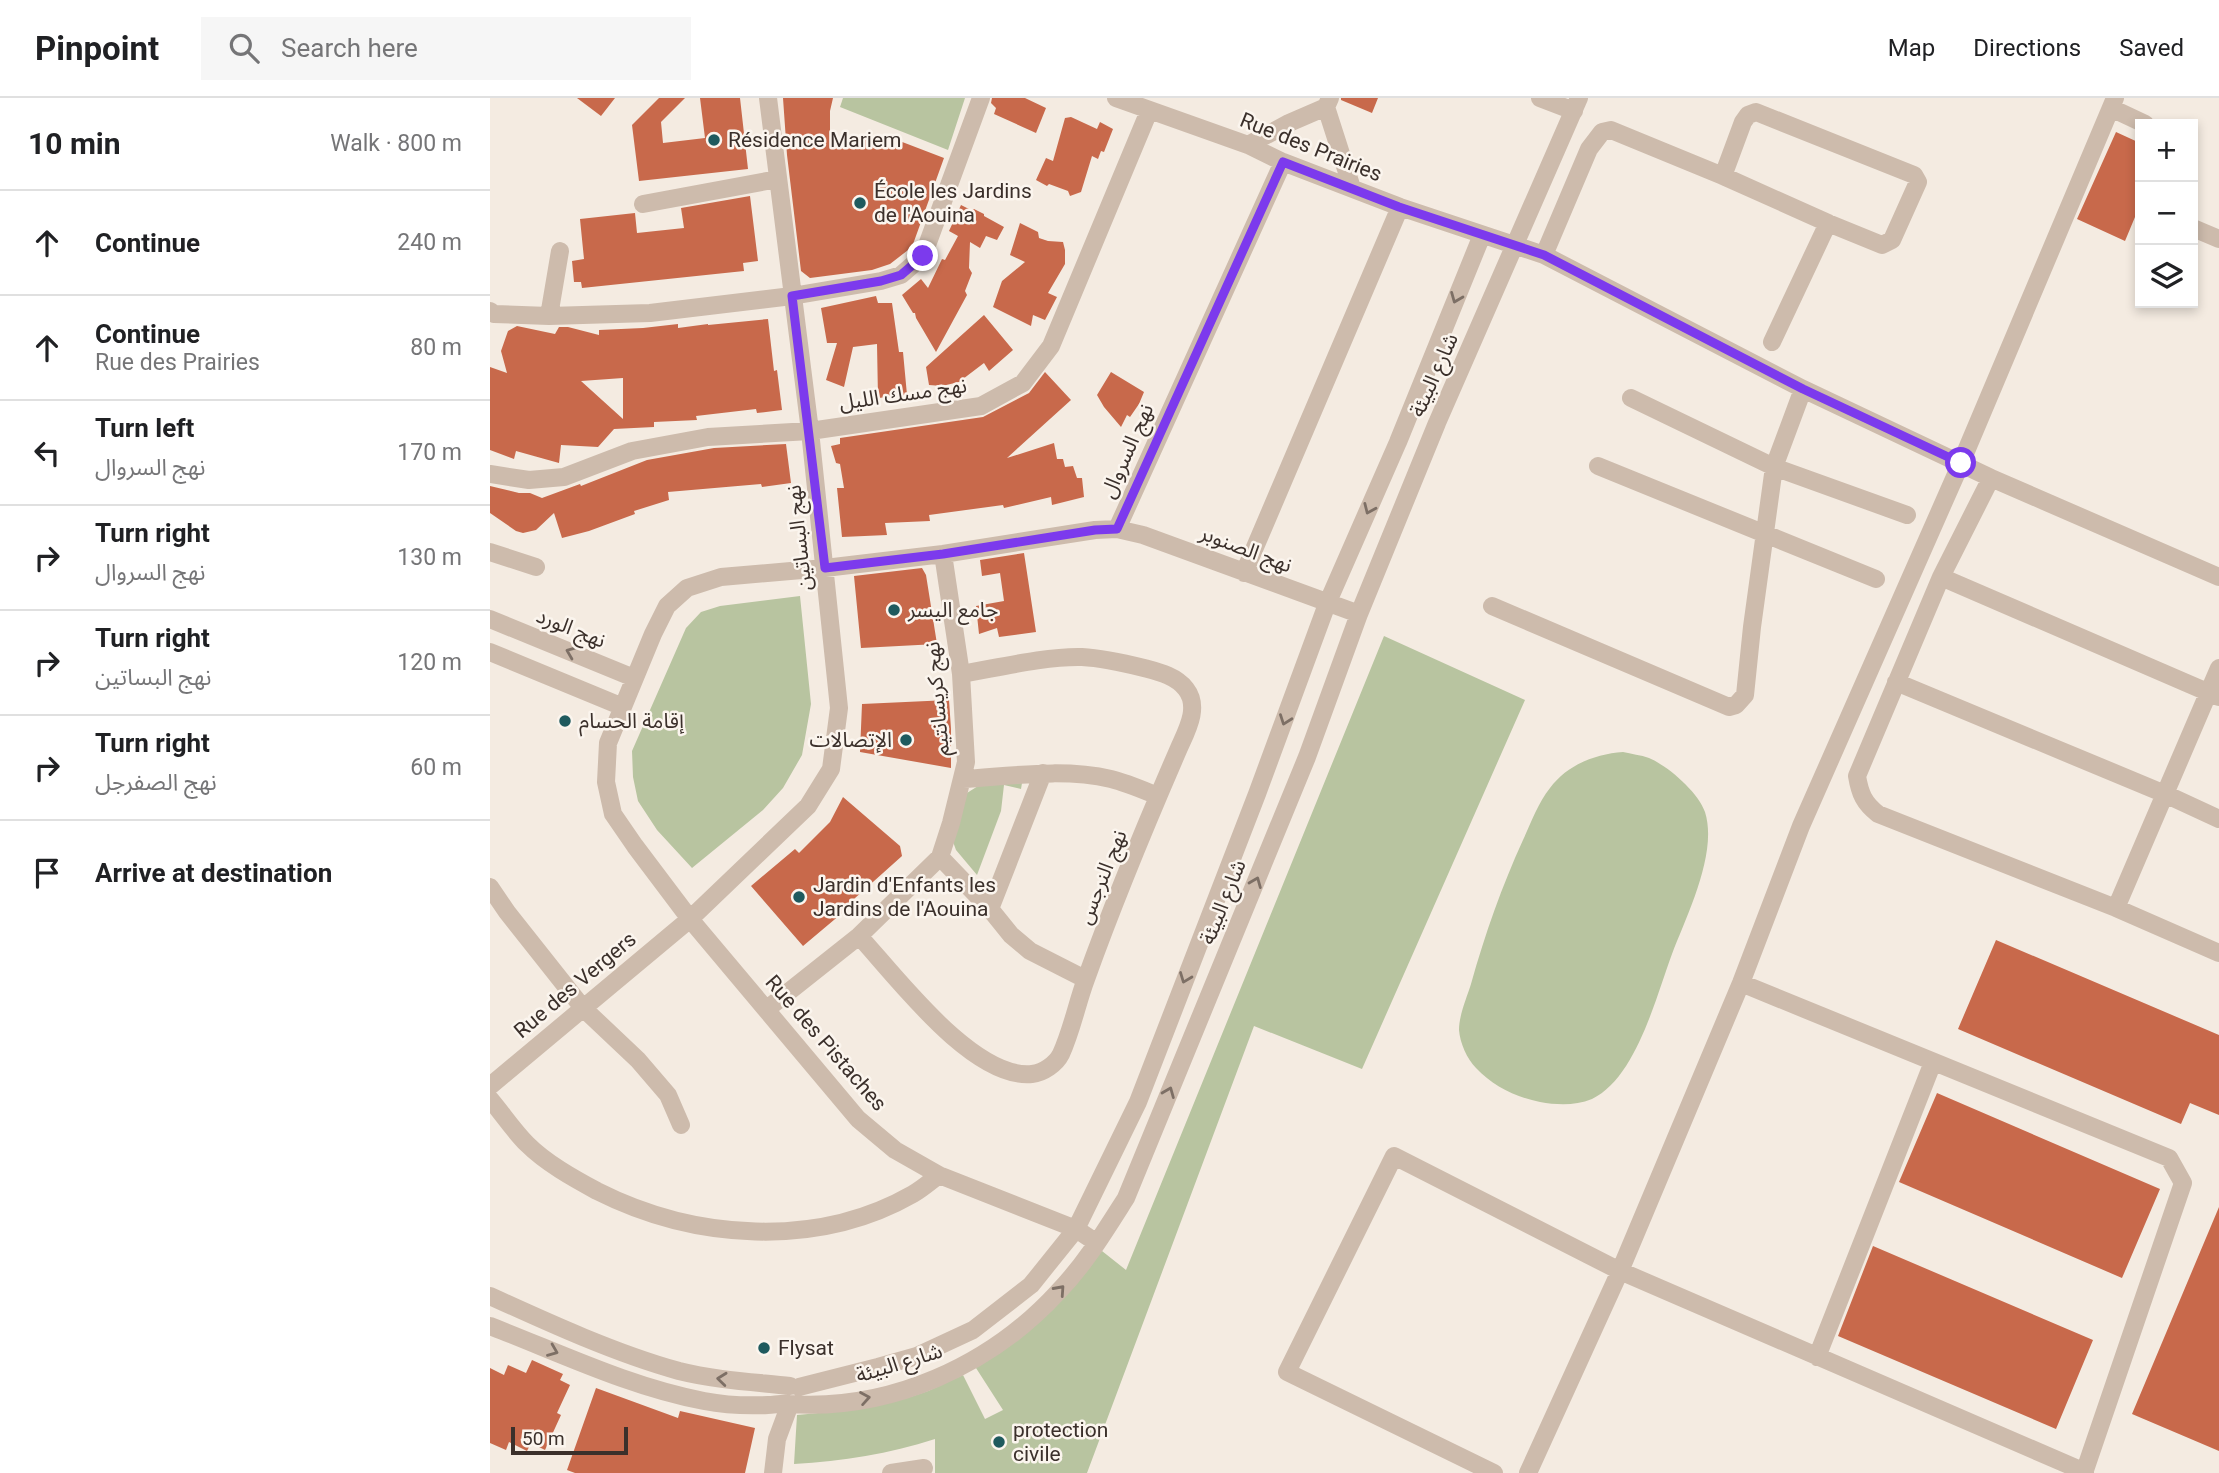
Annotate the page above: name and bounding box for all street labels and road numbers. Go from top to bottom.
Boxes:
street label: Rue des Prairies [1237,108,1385,186]
street label: شارع البيئة [1405,329,1466,422]
street label: نهج مسك الليل [838,373,969,418]
street label: نهج السروال [1096,400,1161,503]
street label: نهج البساتين [782,484,819,592]
street label: نهج الصنوبر [1195,520,1295,580]
street label: نهج الورد [532,603,609,656]
street label: نهج كريسانتيم [920,640,957,757]
street label: نهج النرجس [1072,826,1135,929]
street label: شارع البيئة [1195,856,1254,949]
street label: Rue des Vergers [509,927,641,1043]
street label: Rue des Pistaches [761,970,891,1116]
street label: شارع البيئة [853,1339,946,1390]

